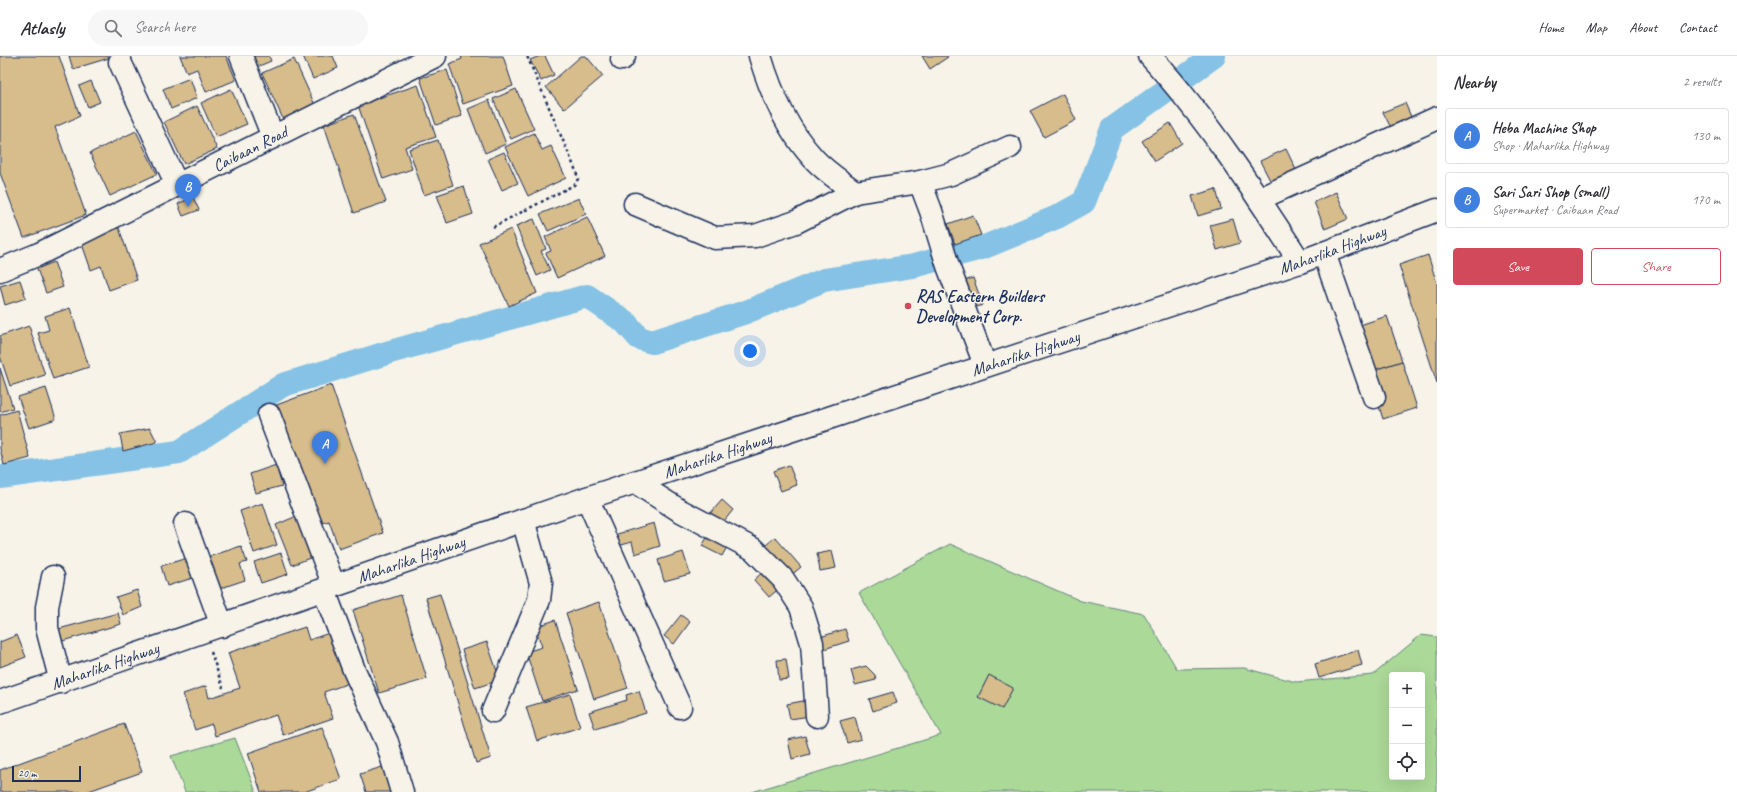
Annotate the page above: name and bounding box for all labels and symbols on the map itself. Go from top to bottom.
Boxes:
street label: Caibaan Road [209,120,293,176]
pin: B [175,174,201,207]
street label: Maharlika Highway [1276,220,1390,279]
place label: RAS Eastern Builders Development Corp. [916,286,1046,327]
marker: RAS Eastern Builders Development Corp. [903,301,913,311]
street label: Maharlika Highway [968,325,1083,381]
your location [740,341,760,361]
street label: Maharlika Highway [661,427,775,482]
pin: A [312,431,338,464]
street label: Maharlika Highway [354,530,469,588]
street label: Maharlika Highway [48,637,163,694]
scale bar [12,764,81,783]

